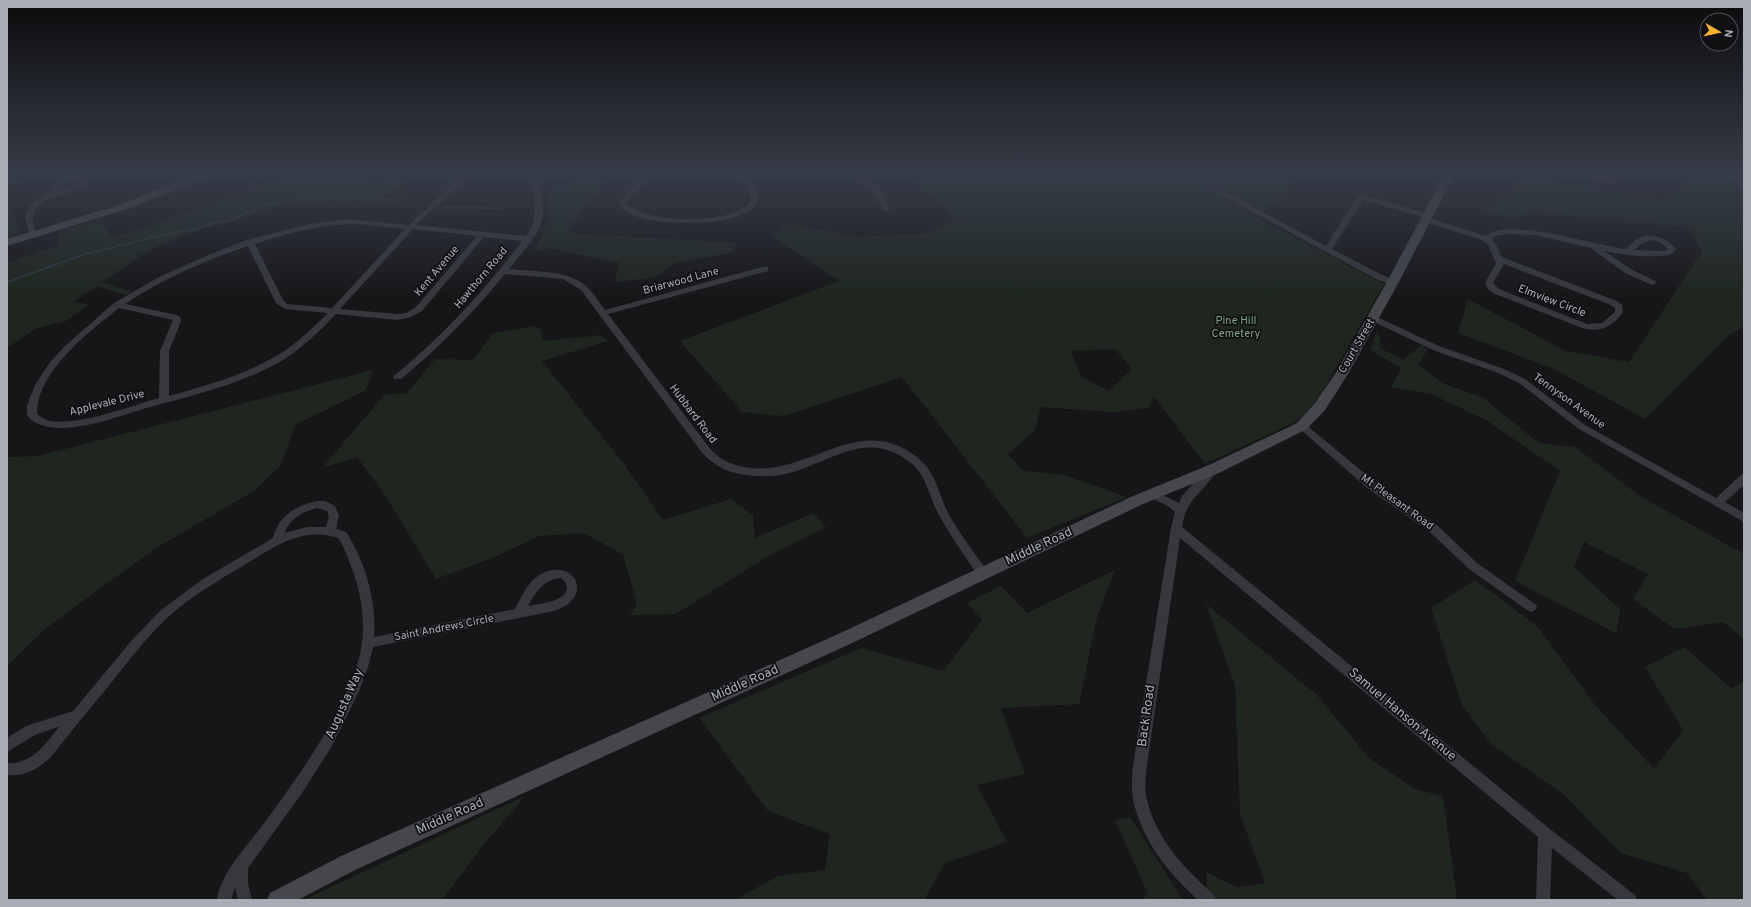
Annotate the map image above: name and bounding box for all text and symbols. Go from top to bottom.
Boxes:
north arrow [1699,12,1739,52]
text: N [1720,28,1735,38]
street label: Kent Avenue [412,243,462,299]
street label: Hawthorn Road [451,244,511,312]
street label: Briarwood Lane [642,264,721,298]
street label: Elmview Circle [1516,282,1588,320]
park label: Pine Hill Cemetery [1212,314,1261,341]
street label: Court Street [1336,316,1378,376]
street label: Tennyson Avenue [1530,370,1608,432]
street label: Hubbard Road [666,382,720,446]
street label: Applevale Drive [68,387,146,419]
street label: Mt Pleasant Road [1358,471,1436,533]
street label: Middle Road [1003,525,1075,569]
street label: Saint Andrews Circle [393,611,495,645]
street label: Middle Road [709,662,781,706]
street label: Samuel Hanson Avenue [1345,665,1459,765]
street label: Augusta Way [322,666,368,742]
street label: Back Road [1135,684,1159,748]
street label: Middle Road [414,795,486,839]

